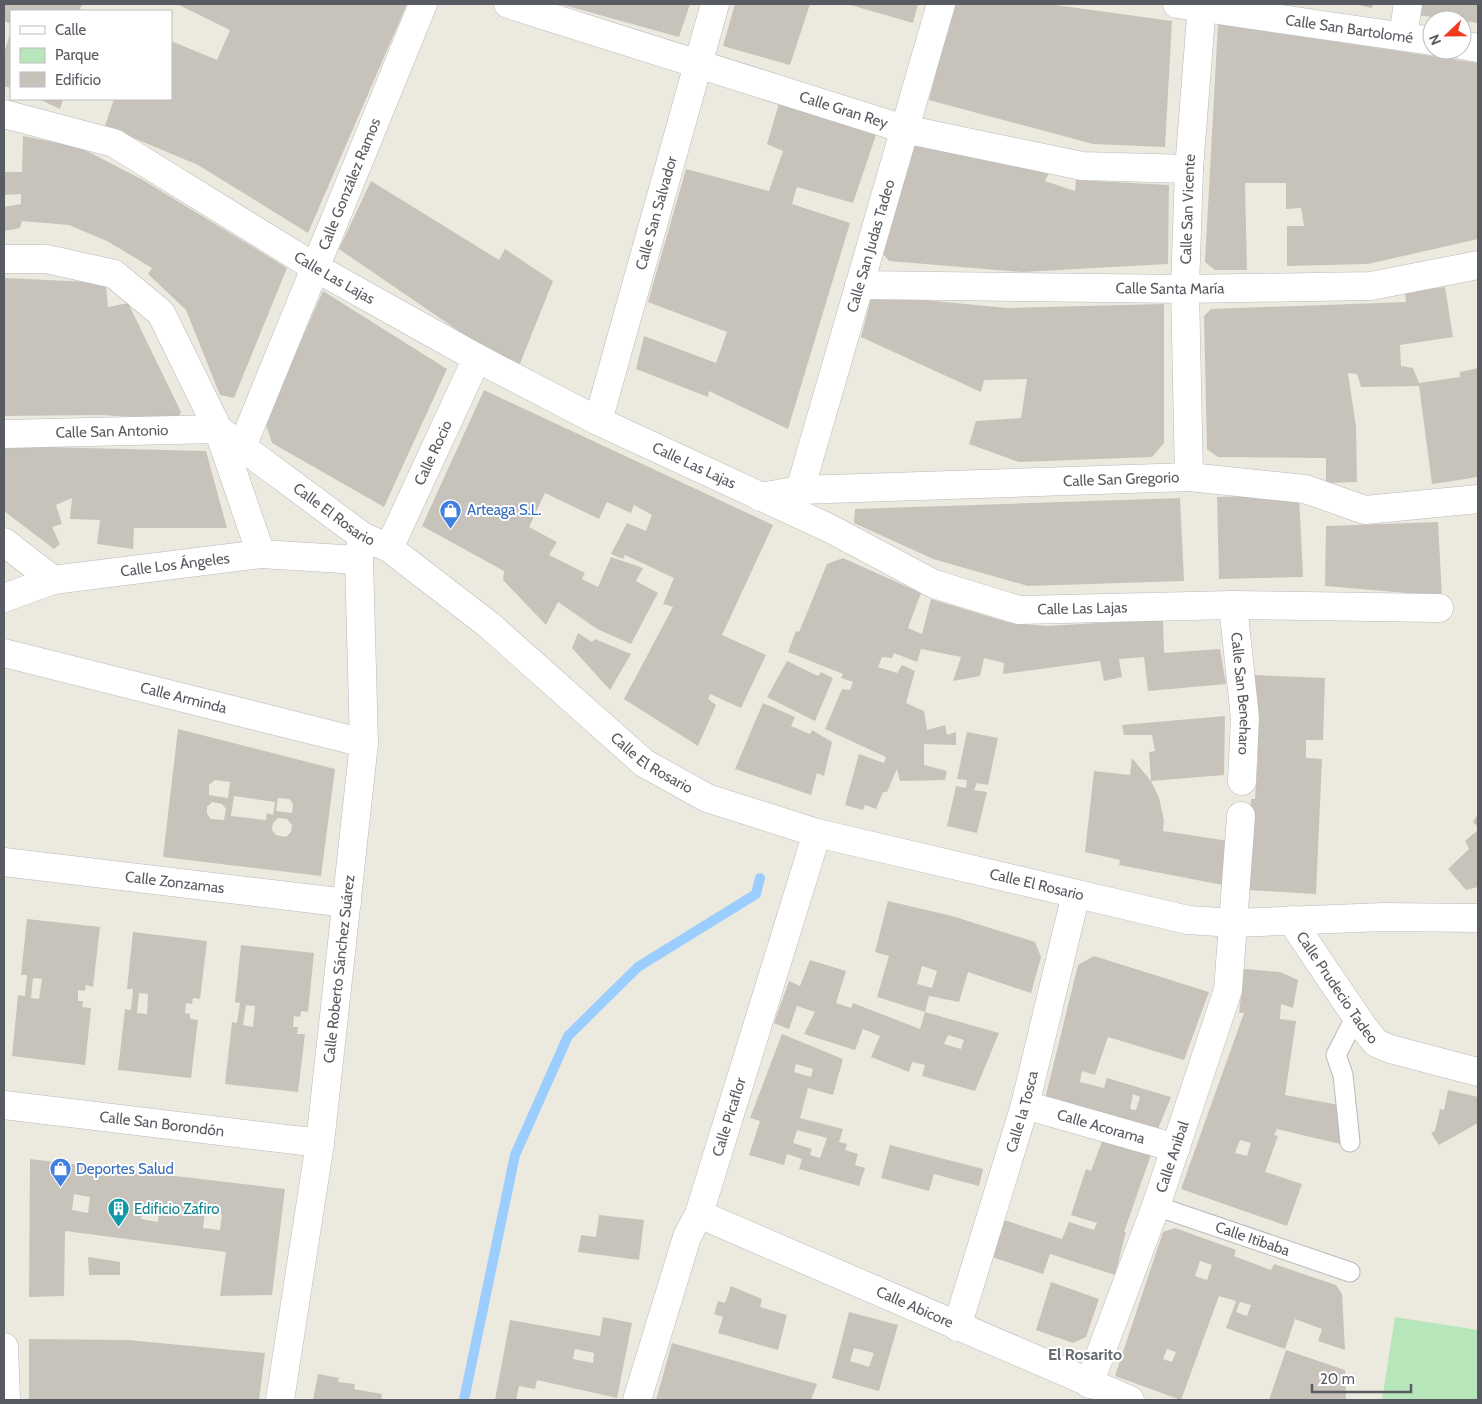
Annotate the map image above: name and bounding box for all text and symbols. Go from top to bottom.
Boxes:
legend [10,10,172,100]
north arrow [1422,10,1472,60]
street label: Calle San Bartolomé [1284,11,1415,47]
text: Calle [55,21,86,39]
text: N [1425,32,1445,48]
text: Parque [55,46,99,64]
text: Edificio [55,71,101,89]
street label: Calle Gran Rey [797,88,891,133]
street label: Calle González Ramos [314,115,384,253]
street label: Calle San Vicente [1177,153,1199,265]
street label: Calle San Salvador [632,154,681,272]
street label: Calle San Judas Tadeo [843,178,899,315]
street label: Calle Las Lajas [291,248,378,308]
street label: Calle Santa María [1115,279,1225,298]
street label: Calle Rocio [410,417,456,488]
street label: Calle San Antonio [55,421,169,442]
street label: Calle Las Lajas [649,438,739,493]
street label: Calle San Gregorio [1063,468,1180,490]
street label: Calle El Rosario [290,479,377,549]
shop icon: Arteaga S.L. [439,498,463,529]
place label: Arteaga S.L. [467,501,541,519]
street label: Calle Los Ángeles [119,549,231,580]
street label: Calle Las Lajas [1037,598,1128,619]
street label: Calle San Beneharo [1227,631,1254,755]
street label: Calle Arminda [138,678,230,718]
street label: Calle El Rosario [607,728,696,797]
street label: Calle El Rosario [988,865,1086,904]
street label: Calle Zonzamas [124,868,225,897]
street label: Calle Roberto Sánchez Suárez [320,874,358,1064]
street label: Calle Prudecio Tadeo [1293,928,1382,1047]
street label: Calle la Tosca [1002,1068,1042,1155]
street label: Calle Picaflor [708,1075,750,1159]
street label: Calle Acorama [1055,1106,1148,1148]
street label: Calle San Borondón [98,1108,225,1140]
street label: Calle Anibal [1152,1118,1193,1195]
shop icon: Deportes Salud [48,1157,72,1188]
place label: Deportes Salud [76,1160,174,1178]
building icon: Edificio Zafiro [106,1197,130,1228]
place label: Edificio Zafiro [134,1200,219,1218]
street label: Calle Itibaba [1213,1218,1293,1260]
street label: Calle Abicore [873,1283,956,1332]
district label: El Rosarito [1048,1345,1122,1364]
scale bar [1312,1362,1411,1394]
text: 20 m [1320,1370,1355,1388]

